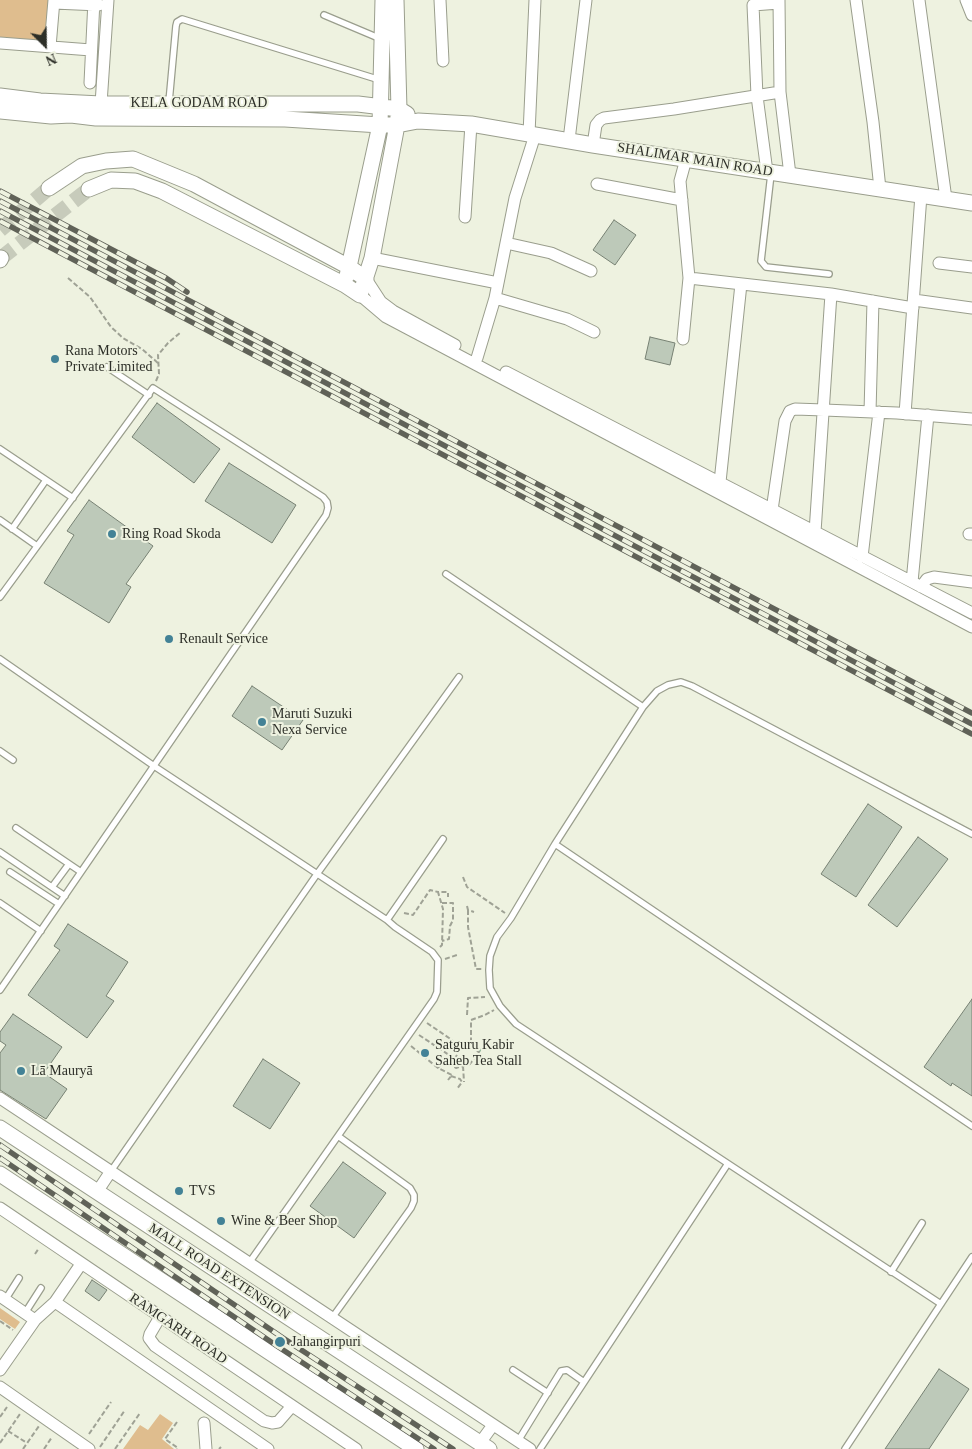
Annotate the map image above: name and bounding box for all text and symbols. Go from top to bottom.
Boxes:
north arrow [20,20,70,70]
text: N [43,50,59,68]
street label: KELA GODAM ROAD [133,95,265,111]
street label: SHALIMAR MAIN ROAD [618,140,772,180]
place label: Rana Motors Private Limited [65,343,164,376]
marker: Rana Motors Private Limited [49,353,61,365]
place label: Ring Road Skoda [122,526,233,542]
marker: Ring Road Skoda [106,528,118,540]
place label: Renault Service [179,631,280,647]
marker: Renault Service [163,633,175,645]
place label: Maruti Suzuki Nexa Service [272,706,362,739]
marker: Maruti Suzuki Nexa Service [256,716,268,728]
place label: Satguru Kabir Saheb Tea Stall [435,1037,533,1070]
marker: Satguru Kabir Saheb Tea Stall [419,1047,431,1059]
place label: Lā Mauryā [31,1063,100,1079]
marker: Lā Mauryā [15,1065,27,1077]
place label: TVS [189,1183,213,1199]
marker: TVS [173,1185,185,1197]
place label: Wine & Beer Shop [231,1213,349,1229]
marker: Wine & Beer Shop [215,1215,227,1227]
street label: MALL ROAD EXTENSION [148,1222,290,1322]
street label: RAMGARH ROAD [127,1291,229,1367]
place label: Jahangirpuri [291,1334,372,1350]
marker: Jahangirpuri [273,1335,287,1349]

